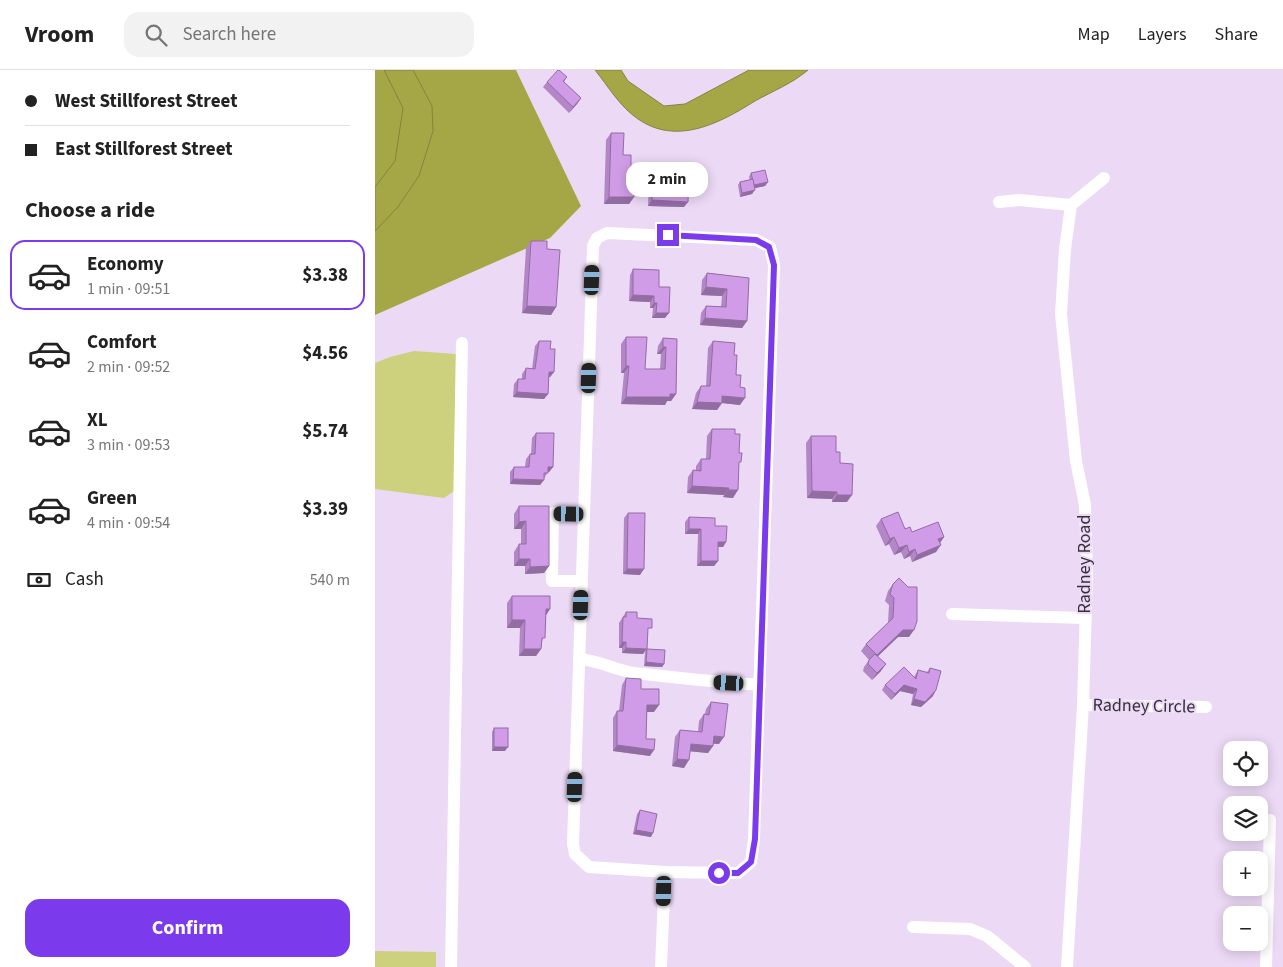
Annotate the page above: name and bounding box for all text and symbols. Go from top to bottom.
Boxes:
search box [124,12,474,57]
text: Vroom [25,17,94,52]
icon: search [142,21,170,49]
text: Search here [182,21,276,48]
text: Map [1078,22,1110,47]
text: Layers [1138,22,1187,47]
text: Share [1215,22,1258,47]
text: West Stillforest Street [55,88,237,115]
text: East Stillforest Street [55,136,233,163]
callout: 2 min [627,162,709,198]
text: 2 min [648,168,686,190]
text: Choose a ride [25,194,155,226]
route end [657,224,679,246]
text: Economy [87,251,164,278]
icon: car [27,253,72,298]
text: $3.38 [302,262,348,289]
car [583,265,600,295]
text: 1 min · 09:51 [87,278,170,300]
text: Comfort [87,329,157,356]
icon: car [27,331,72,376]
text: $4.56 [302,340,348,367]
text: 2 min · 09:52 [87,356,170,378]
car [580,363,597,393]
text: XL [87,407,108,434]
icon: car [27,409,72,454]
text: $5.74 [302,418,348,445]
text: 3 min · 09:53 [87,434,170,456]
text: Green [87,485,137,512]
icon: car [27,487,72,532]
text: $3.39 [302,496,348,523]
car [553,506,584,522]
text: 4 min · 09:54 [87,512,170,534]
street label: Radney Road [1072,515,1097,613]
icon: cash [25,566,53,594]
text: Cash [65,566,104,593]
text: 540 m [310,569,350,591]
car [572,590,589,620]
car [713,675,744,691]
street label: Radney Circle [1092,693,1196,719]
map controls [1223,741,1268,951]
button: locate [1223,741,1268,786]
car [566,772,583,802]
button: layers [1223,796,1268,841]
button: + [1223,851,1268,896]
route start [708,862,730,884]
car [655,876,672,906]
button: Confirm [25,899,350,957]
button: − [1223,906,1268,951]

